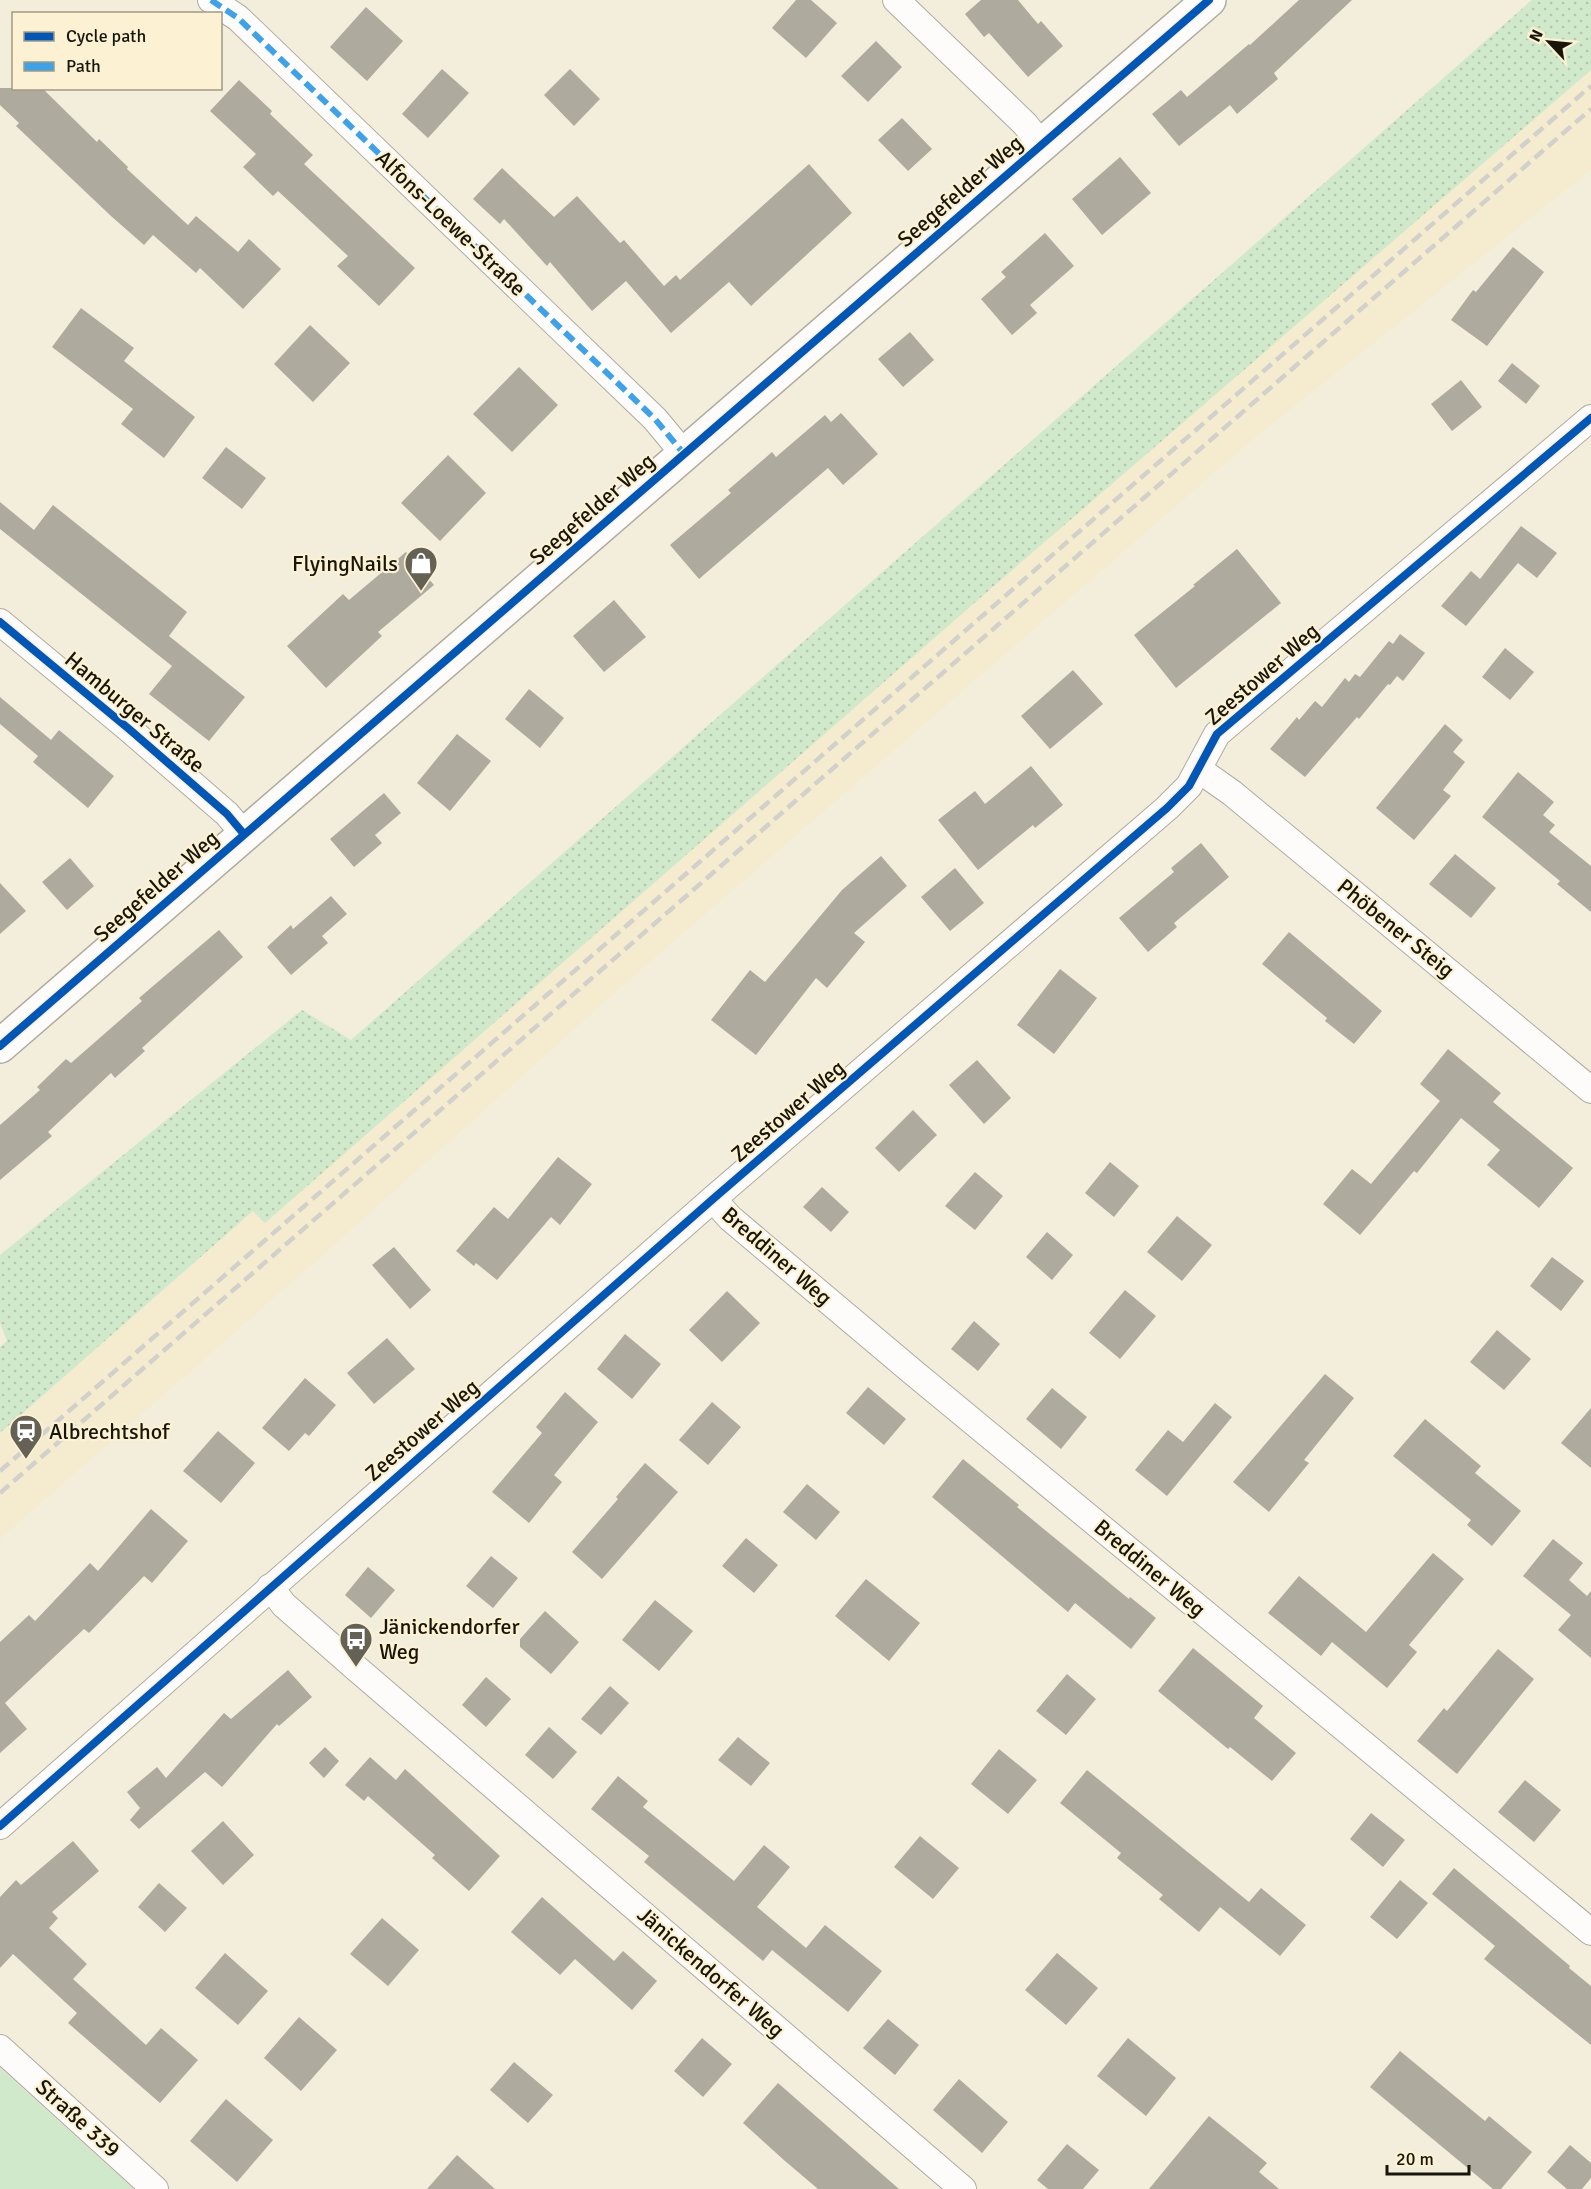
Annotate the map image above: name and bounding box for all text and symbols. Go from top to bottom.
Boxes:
legend [12,12,222,90]
north arrow [1519,12,1579,72]
text: Cycle path [66,25,146,47]
text: N [1525,26,1548,45]
text: Path [66,55,101,77]
street label: Seegefelder Weg [892,129,1028,253]
street label: Alfons-Loewe-Straße [370,144,532,302]
street label: Seegefelder Weg [524,447,660,571]
shop icon: FlyingNails [403,545,439,592]
place label: FlyingNails [292,550,398,577]
street label: Zeestower Weg [1199,617,1325,731]
street label: Hamburger Straße [60,646,210,778]
street label: Seegefelder Weg [88,824,224,948]
street label: Phöbener Steig [1332,873,1460,983]
street label: Zeestower Weg [725,1054,851,1168]
street label: Breddiner Weg [716,1201,838,1311]
street label: Zeestower Weg [359,1373,485,1487]
station icon: Albrechtshof [8,1413,44,1460]
place label: Albrechtshof [49,1418,171,1445]
street label: Breddiner Weg [1089,1514,1211,1622]
place label: Jänickendorfer Weg [379,1613,520,1665]
bus stop icon: Jänickendorfer Weg [338,1621,374,1668]
street label: Jänickendorfer Weg [632,1901,790,2043]
street label: Straße 339 [30,2073,126,2163]
scale bar [1387,2138,1470,2176]
text: 20 m [1396,2148,1434,2170]

